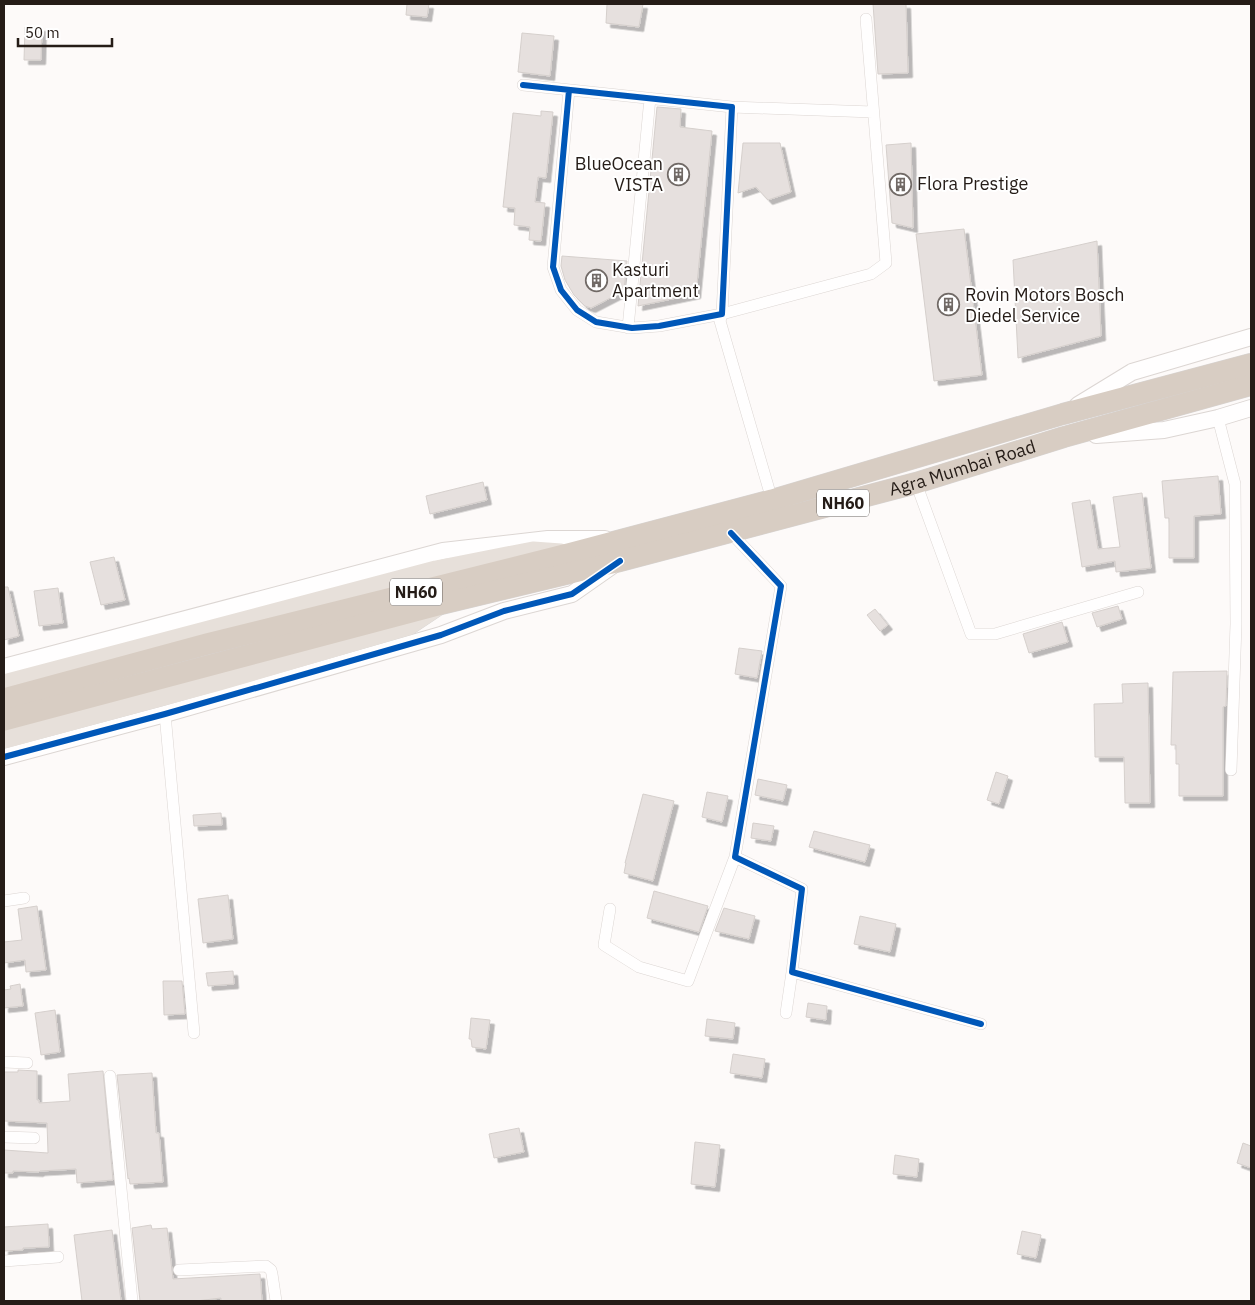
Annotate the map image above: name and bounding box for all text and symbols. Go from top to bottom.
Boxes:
scale bar [18,15,111,47]
text: 50 m [25,23,60,42]
place label: BlueOcean VISTA [575,152,663,196]
building icon: BlueOcean VISTA [667,162,691,186]
building icon: Flora Prestige [889,172,913,196]
place label: Flora Prestige [917,172,1028,195]
place label: Kasturi Apartment [612,258,699,302]
building icon: Kasturi Apartment [584,268,608,292]
place label: Rovin Motors Bosch Diedel Service [965,283,1125,327]
building icon: Rovin Motors Bosch Diedel Service [937,293,961,317]
street label: Agra Mumbai Road [886,434,1038,501]
road number: NH60 [817,489,869,516]
road number: NH60 [390,578,442,606]

